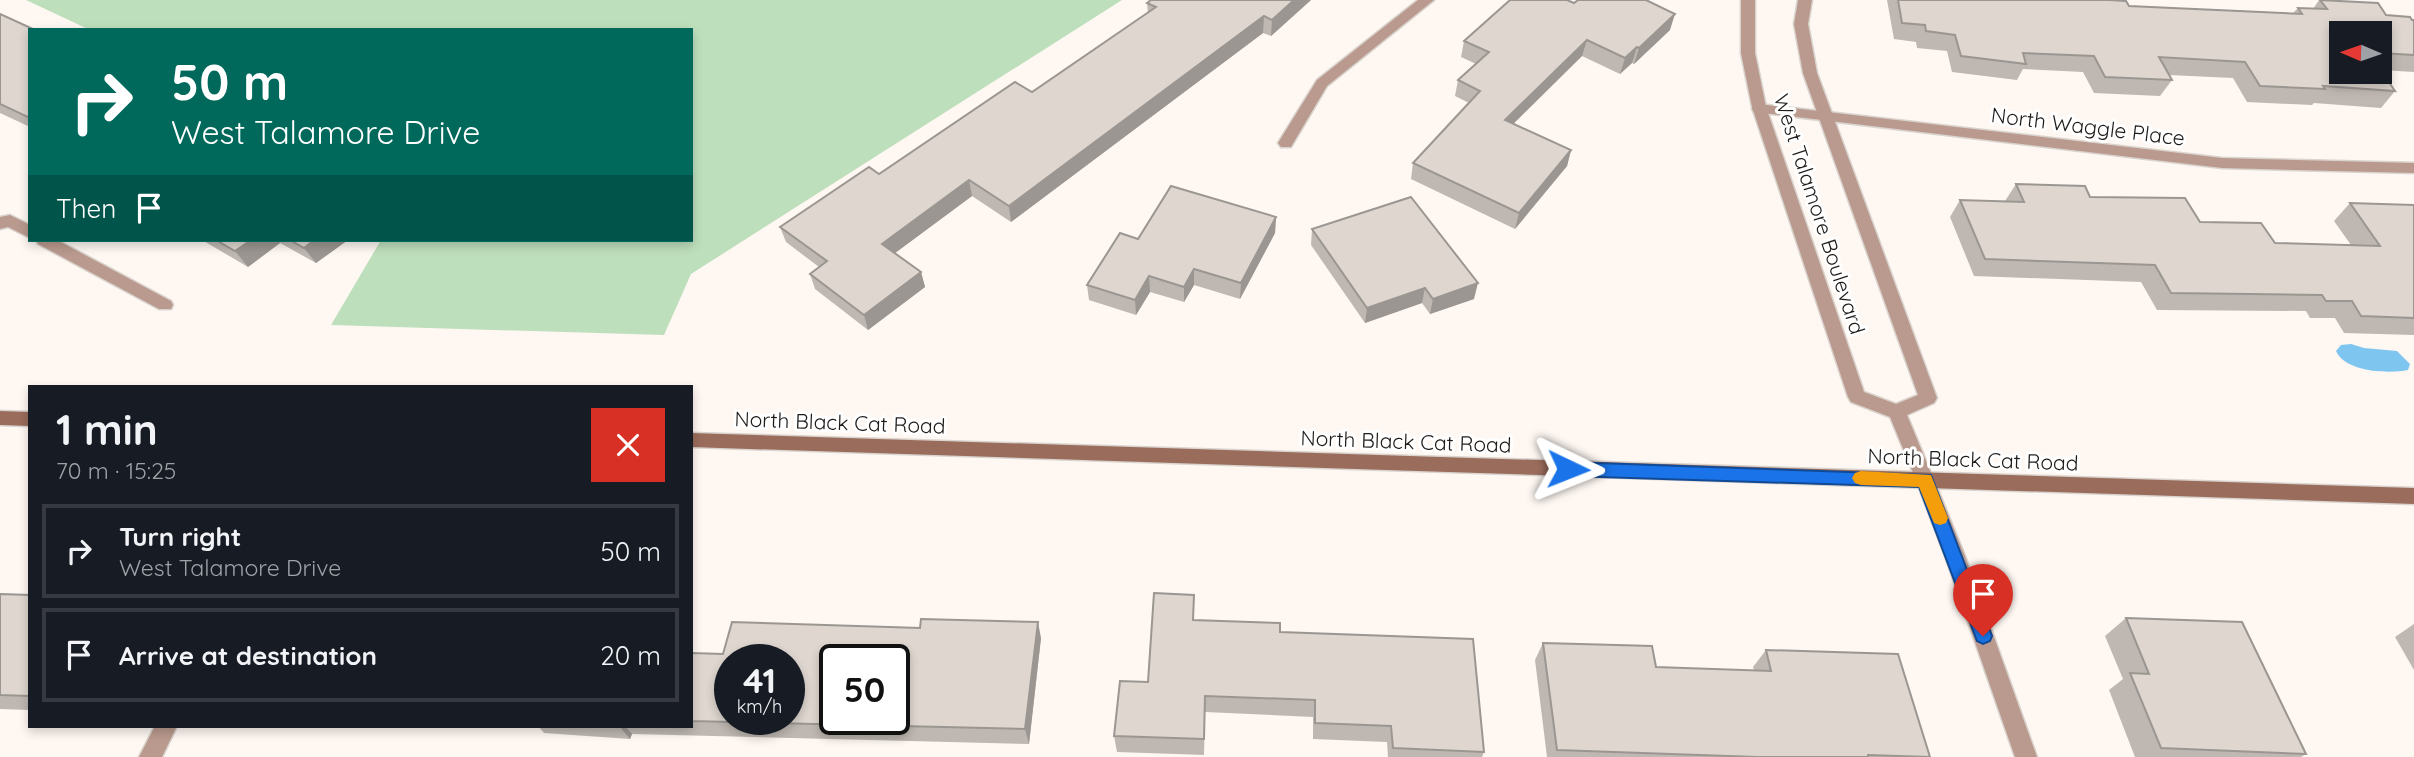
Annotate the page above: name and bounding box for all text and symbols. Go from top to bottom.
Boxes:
north arrow [2329,21,2392,84]
map controls [2329,21,2392,84]
text: 50 m [171,51,288,112]
icon: right [56,56,147,147]
street label: West Talamore Boulevard [1769,90,1871,338]
street label: North Waggle Place [1990,101,2186,151]
text: West Talamore Drive [171,112,480,152]
icon: arrive [130,189,168,227]
text: Then [56,192,116,225]
text: 1 min [56,403,158,456]
street label: North Black Cat Road [734,405,946,439]
button: close [591,408,665,482]
street label: North Black Cat Road [1300,424,1512,458]
position arrow [1531,432,1605,506]
street label: North Black Cat Road [1867,442,2079,476]
text: 70 m · 15:25 [56,456,176,485]
text: Turn right [119,520,241,553]
icon: right [60,532,98,570]
text: 50 m [601,535,661,568]
text: West Talamore Drive [119,553,341,582]
pin [1953,564,2013,636]
icon: arrive [1964,575,2002,613]
icon: arrive [60,636,98,674]
text: Arrive at destination [119,639,377,672]
text: 20 m [600,639,661,672]
speed limit sign: 50 [819,644,910,735]
text: 41 [743,658,776,702]
text: km/h [737,695,782,718]

